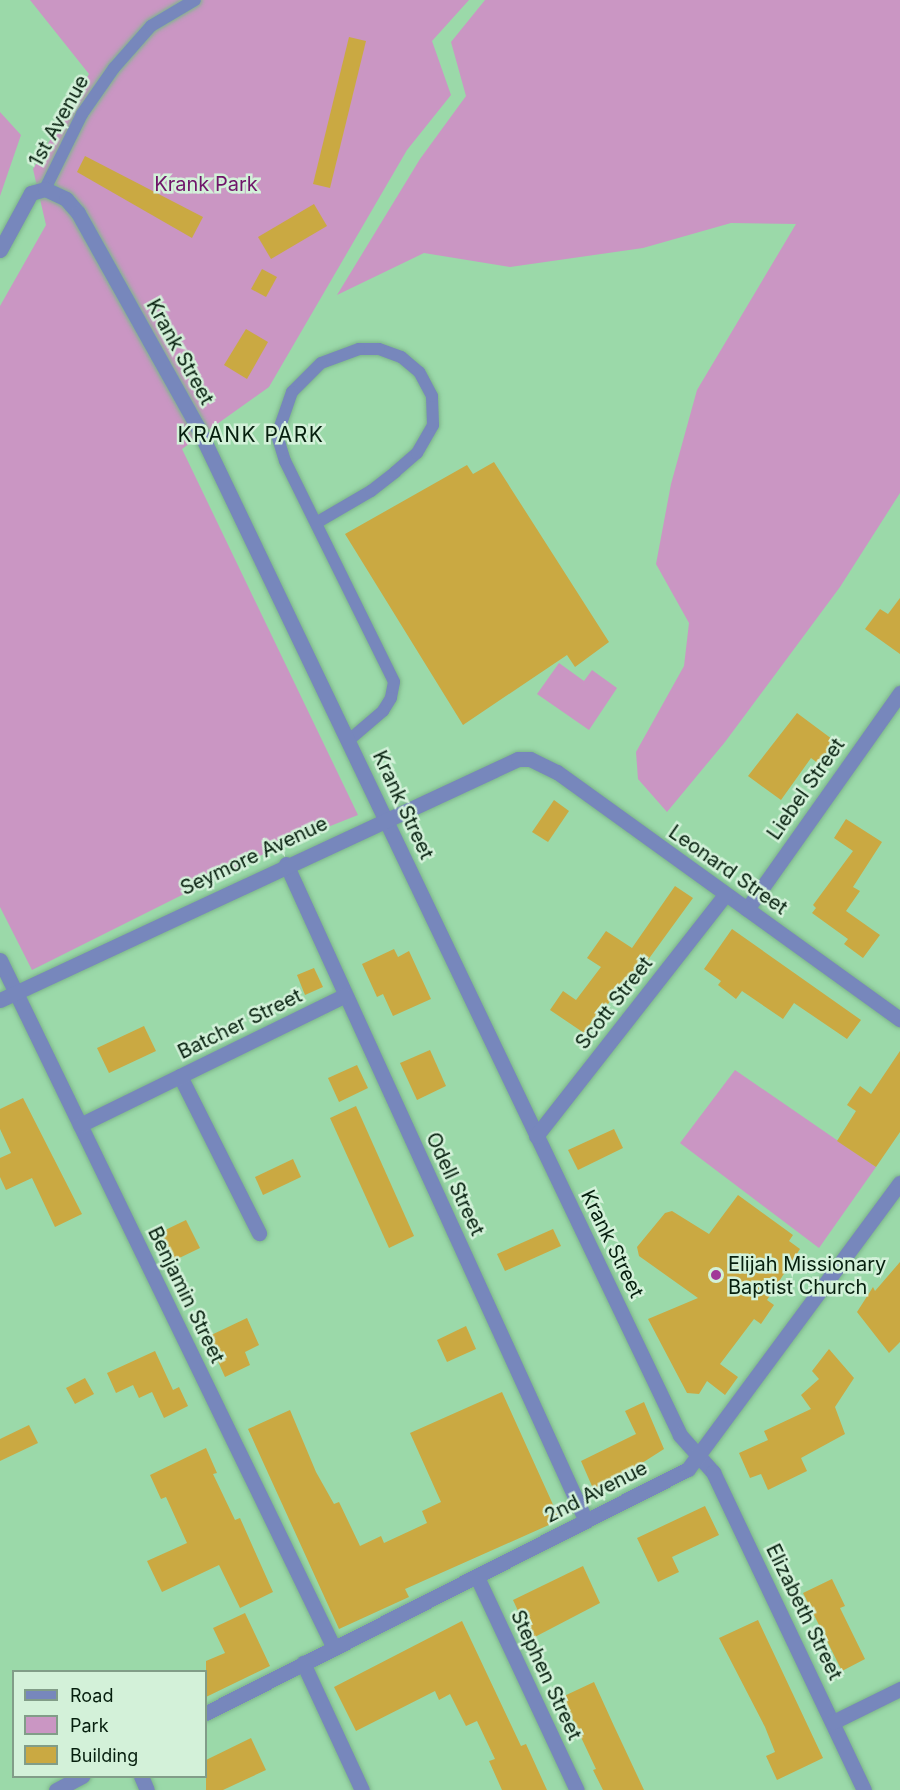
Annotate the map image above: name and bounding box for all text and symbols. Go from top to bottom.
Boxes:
street label: 1st Avenue [24,71,94,171]
park label: Krank Park [154,172,258,196]
street label: Krank Street [141,295,219,409]
district label: KRANK PARK [178,422,324,448]
street label: Liebel Street [762,734,850,844]
street label: Krank Street [367,747,439,863]
street label: Seymore Avenue [177,811,331,901]
street label: Leonard Street [664,820,792,920]
street label: Scott Street [570,952,658,1054]
street label: Batcher Street [174,984,306,1064]
street label: Odell Street [421,1129,489,1239]
street label: Krank Street [576,1186,648,1302]
street label: Benjamin Street [143,1223,229,1367]
place label: Elijah Missionary Baptist Church [728,1252,886,1299]
marker: Elijah Missionary Baptist Church [709,1268,723,1282]
street label: 2nd Avenue [541,1456,651,1528]
street label: Elizabeth Street [761,1540,847,1684]
street label: Stephen Street [505,1606,587,1744]
legend [12,1670,207,1778]
text: Road [70,1685,113,1706]
text: Park [70,1715,109,1736]
text: Building [70,1745,138,1766]

